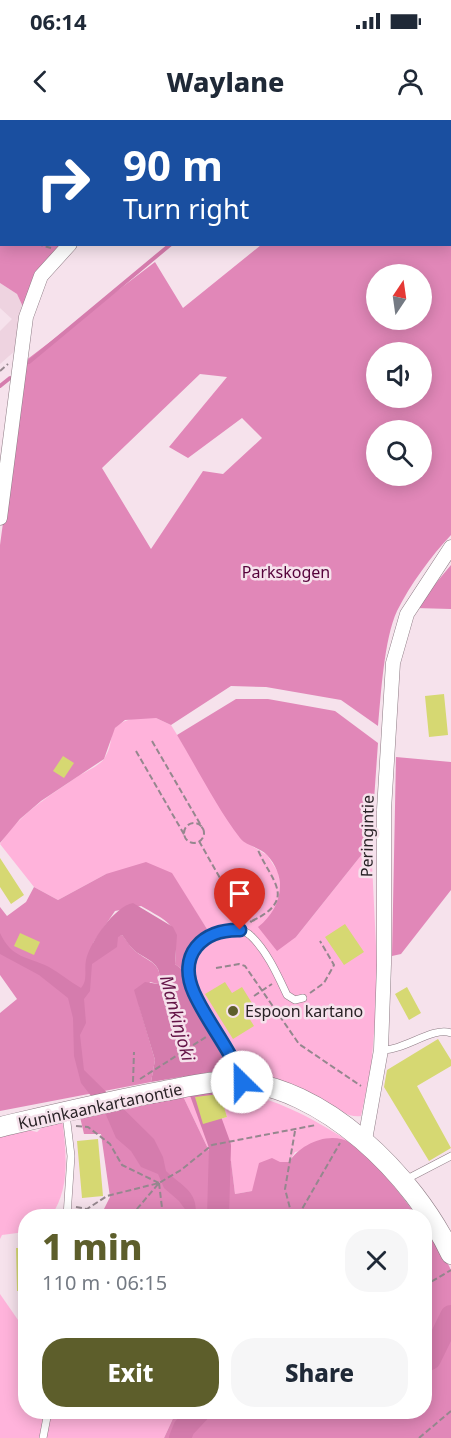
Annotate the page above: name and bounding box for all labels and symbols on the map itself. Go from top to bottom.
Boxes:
north arrow [366,264,432,330]
park label: Parkskogen [242,561,330,583]
street label: Peringintie [355,795,379,877]
pin [214,868,265,930]
water label: Mankinjoki [155,972,201,1064]
place label: Espoon kartano [245,1000,363,1022]
marker: Espoon kartano [226,1004,240,1018]
position arrow [210,1050,274,1114]
street label: Kuninkaankartanontie [16,1078,184,1134]

